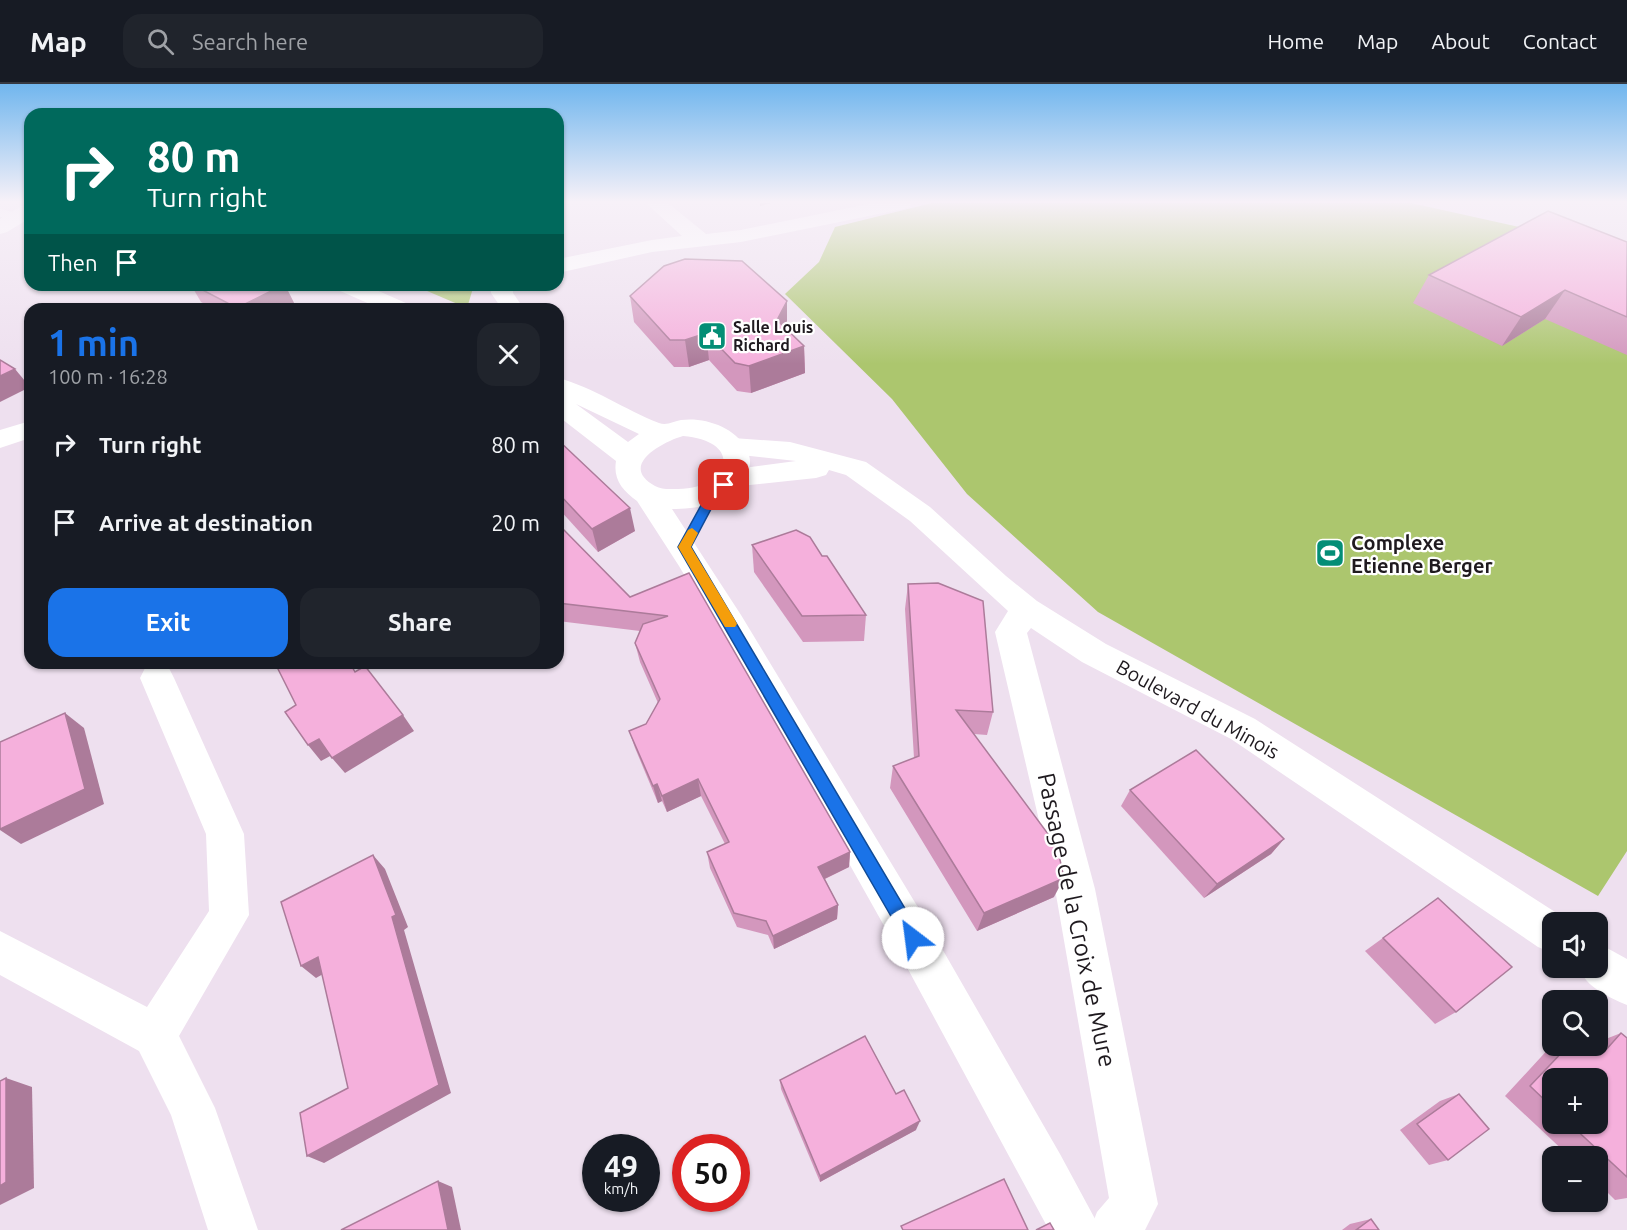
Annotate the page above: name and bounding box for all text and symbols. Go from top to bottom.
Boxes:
search box [123,14,543,68]
icon: search [144,25,177,58]
text: Map [30,26,87,57]
text: Search here [192,29,308,54]
text: Home [1267,29,1324,53]
text: Map [1357,29,1398,53]
text: About [1431,29,1490,53]
text: Contact [1523,29,1597,53]
icon: right [48,132,126,210]
text: 80 m [147,133,241,180]
text: Turn right [147,182,267,212]
icon: arrive [110,246,143,279]
text: Then [48,250,98,275]
place label: Salle Louis Richard [733,318,813,354]
public building icon: Salle Louis Richard [696,320,728,352]
text: 1 min [48,322,139,363]
button: close [477,323,540,386]
text: 100 m · 16:28 [48,365,168,388]
icon: right [48,428,81,461]
text: Turn right [99,432,201,457]
text: 80 m [491,432,540,457]
pin [698,459,749,510]
icon: arrive [707,468,740,501]
icon: arrive [48,506,81,539]
text: Arrive at destination [99,510,313,535]
text: 20 m [491,510,540,535]
place label: Complexe Etienne Berger [1351,531,1493,577]
sports icon: Complexe Etienne Berger [1314,537,1346,569]
button: Exit [48,588,288,657]
button: Share [300,588,540,657]
street label: Boulevard du Minois [1113,655,1283,763]
street label: Passage de la Croix de Mure [1033,770,1121,1070]
position arrow [881,906,945,970]
map controls [1542,912,1608,1212]
button: sound [1542,912,1608,978]
button: search [1542,990,1608,1056]
button: + [1542,1068,1608,1134]
speed limit sign: 50 [672,1134,750,1212]
button: − [1542,1146,1608,1212]
text: 49 [604,1149,638,1183]
text: km/h [604,1180,638,1197]

